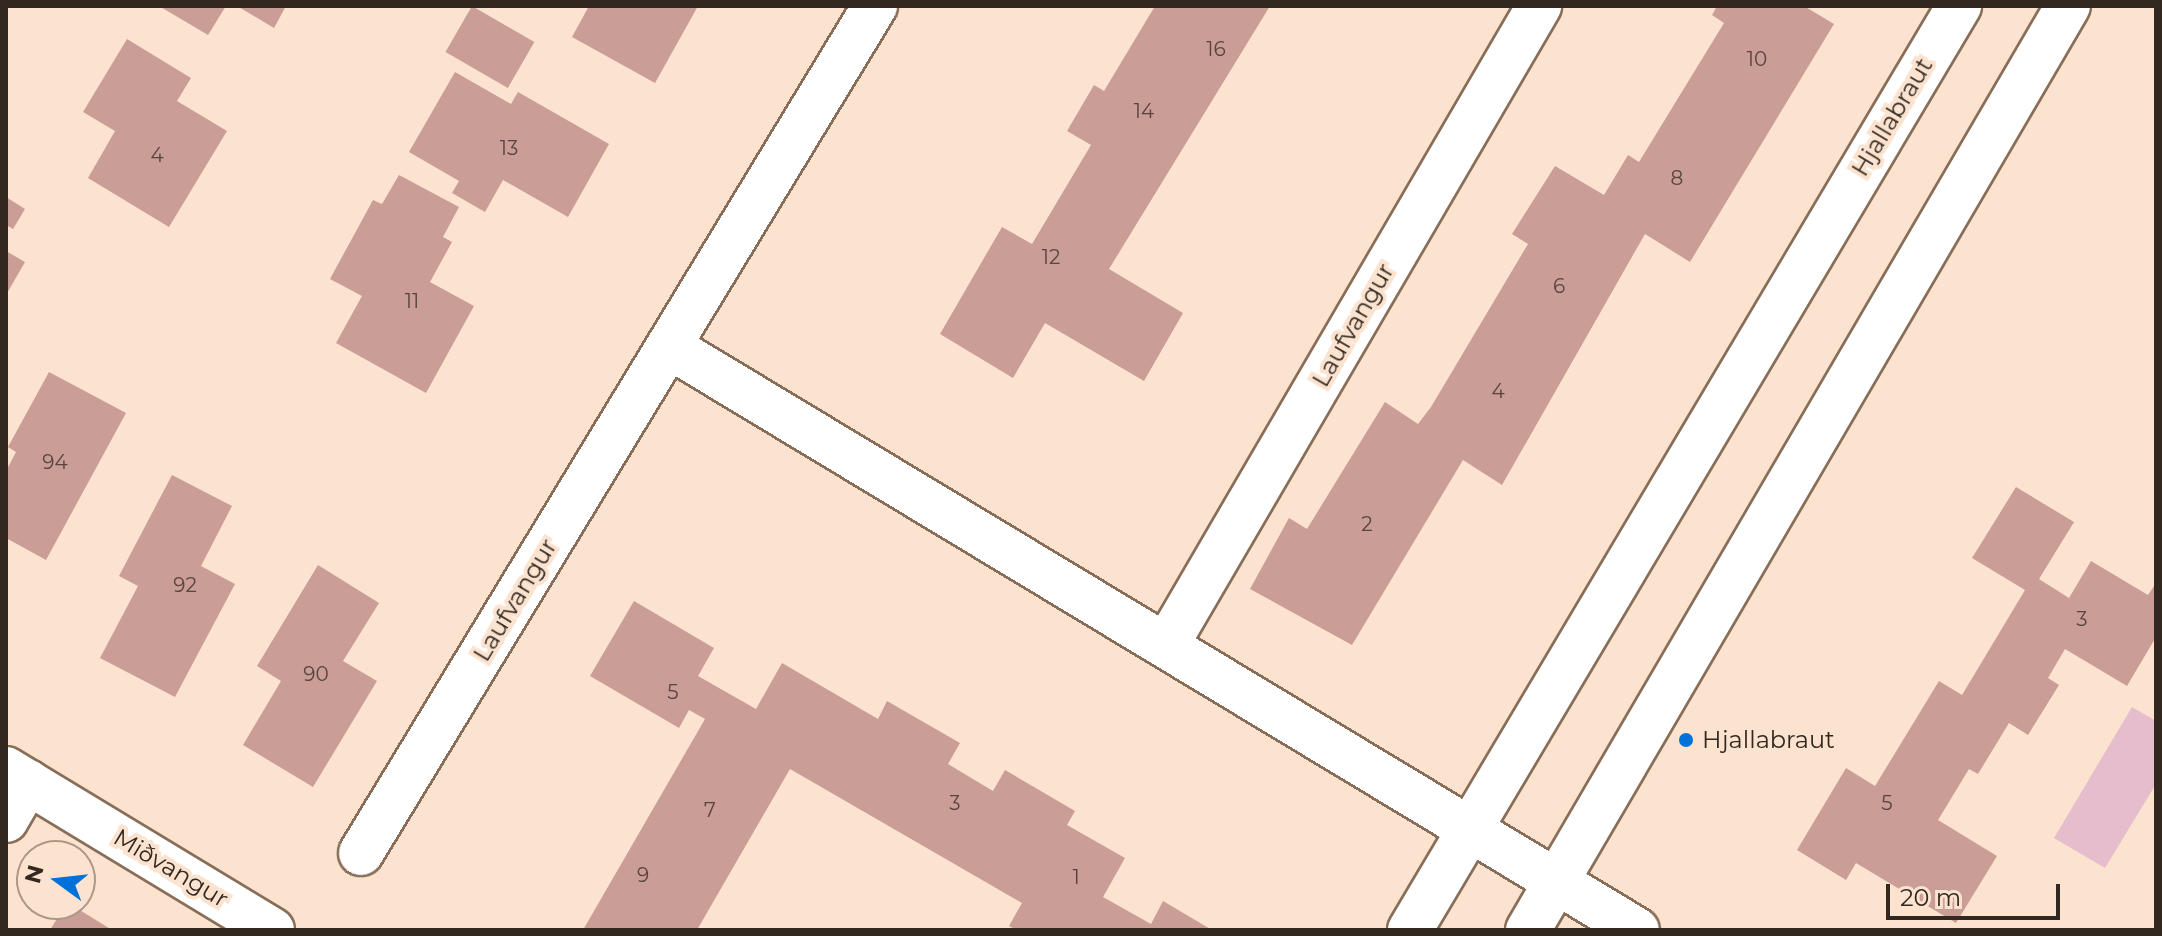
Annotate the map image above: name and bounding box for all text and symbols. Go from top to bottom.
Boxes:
house number: 16 [1206,37,1226,61]
house number: 10 [1747,47,1767,71]
street label: Hjallabraut [1845,53,1939,181]
house number: 14 [1134,99,1154,123]
house number: 13 [500,136,518,160]
house number: 4 [150,143,164,167]
house number: 8 [1671,166,1683,190]
house number: 12 [1042,245,1060,269]
street label: Laufvangur [1306,258,1400,392]
house number: 6 [1553,274,1565,298]
house number: 11 [405,289,419,313]
house number: 4 [1491,379,1505,403]
house number: 94 [42,450,68,474]
house number: 2 [1361,512,1373,536]
street label: Laufvangur [467,533,563,667]
house number: 92 [173,573,197,597]
house number: 3 [2076,607,2088,631]
house number: 90 [303,662,329,686]
house number: 5 [667,680,679,704]
place label: Hjallabraut [1702,726,1835,754]
marker: Hjallabraut [1677,731,1695,749]
house number: 3 [949,791,961,815]
house number: 5 [1881,791,1893,815]
house number: 7 [704,798,716,822]
street label: Miðvangur [108,823,234,913]
north arrow [16,840,96,920]
text: N [19,862,50,886]
house number: 9 [637,863,649,887]
house number: 1 [1072,865,1080,889]
scale bar [1890,868,2064,918]
text: 20 m [1900,883,1961,912]

